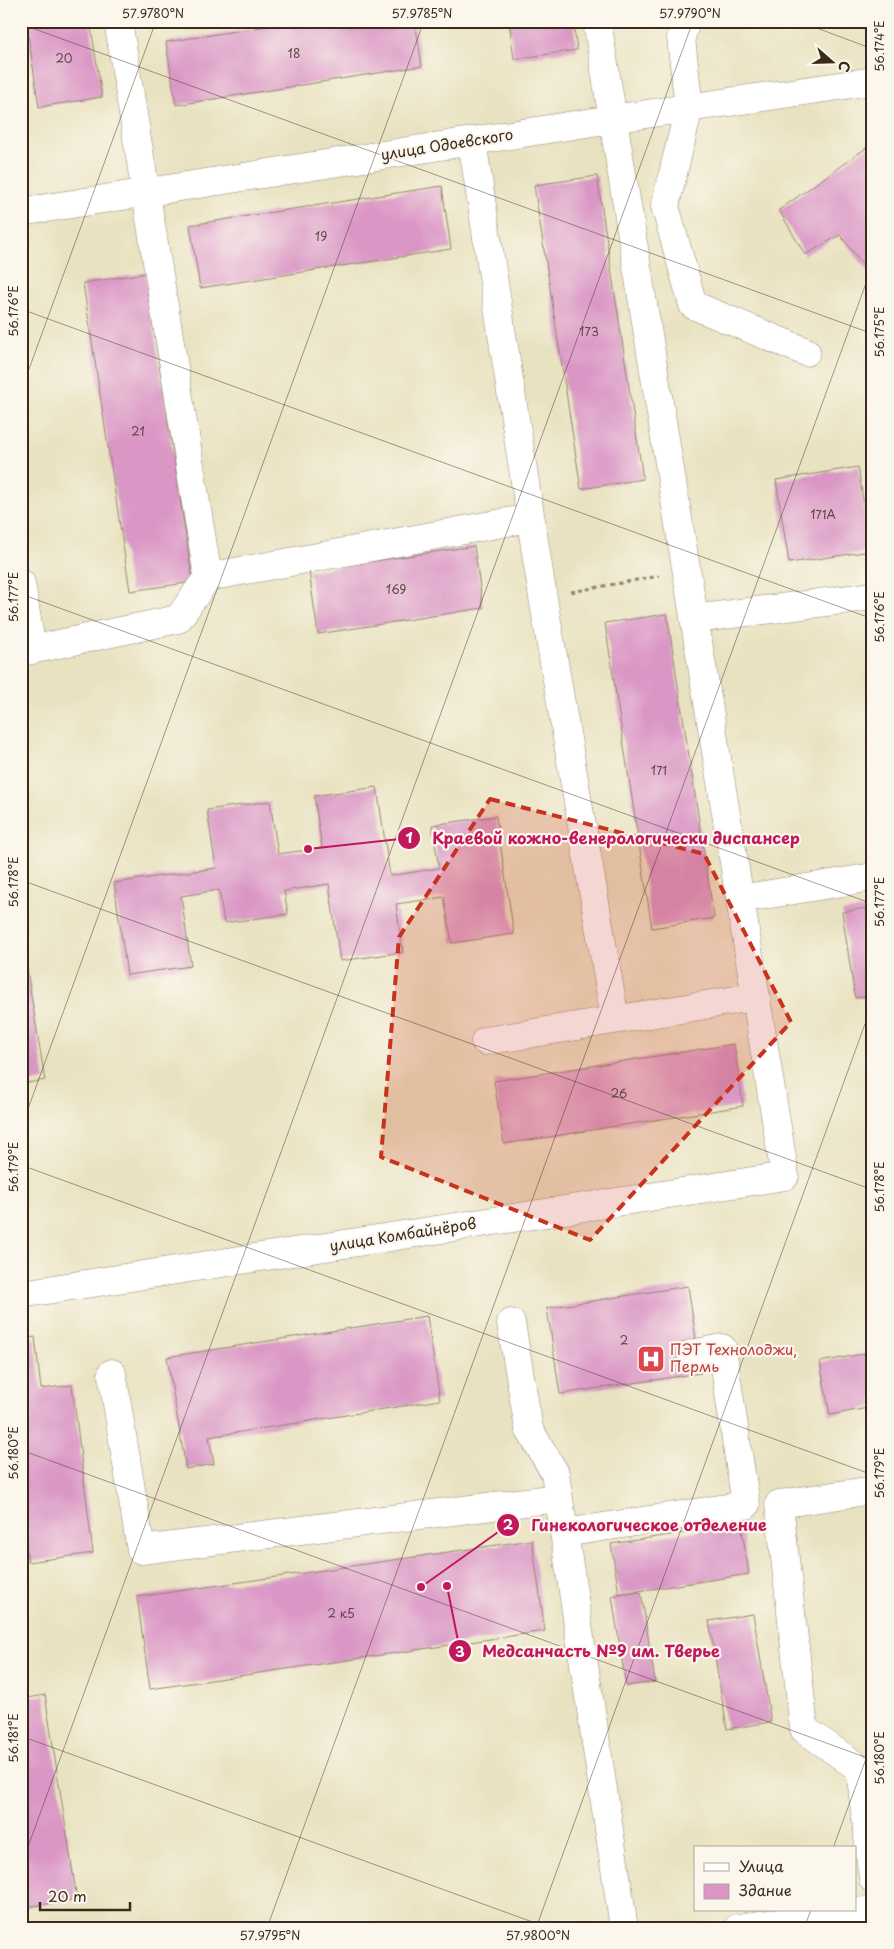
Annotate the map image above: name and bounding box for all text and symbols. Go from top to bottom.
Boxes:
text: 57.9780°N [122,4,184,22]
text: 57.9785°N [392,4,452,22]
text: 57.9790°N [659,4,721,22]
text: 56.174°E [870,20,888,72]
north arrow [806,38,856,88]
house number: 18 [288,44,300,62]
house number: 20 [55,49,73,67]
text: С [833,58,856,75]
street label: улица Одоевского [379,122,515,165]
house number: 19 [315,227,327,245]
text: 56.176°E [4,285,22,337]
text: 56.175°E [870,306,888,358]
house number: 173 [579,322,599,340]
house number: 21 [131,422,145,440]
house number: 171А [810,505,836,523]
text: 56.177°E [4,572,22,622]
house number: 169 [386,580,406,598]
text: 56.176°E [870,591,888,643]
house number: 171 [651,761,667,779]
callout: Краевой кожно-венерологически диспансер [397,823,811,854]
text: 1 [405,825,413,848]
text: Краевой кожно-венерологически диспансер [432,825,800,849]
text: 56.178°E [4,856,22,908]
text: 56.177°E [870,877,888,927]
house number: 26 [611,1084,627,1102]
text: 56.179°E [4,1142,22,1192]
text: 56.178°E [870,1161,888,1213]
street label: улица Комбайнёров [328,1211,478,1256]
house number: 2 [620,1331,628,1349]
place label: ПЭТ Технолоджи, Пермь [670,1337,797,1377]
hospital icon: ПЭТ Технолоджи, Пермь [636,1344,666,1374]
text: 56.180°E [4,1426,22,1480]
text: 56.179°E [870,1448,888,1498]
callout: Гинекологическое отделение [496,1510,777,1541]
text: 2 [503,1512,514,1535]
text: Гинекологическое отделение [531,1512,767,1536]
house number: 2 к5 [327,1604,355,1622]
callout: Медсанчасть №9 им. Тверье [447,1636,730,1667]
text: Медсанчасть №9 им. Тверье [482,1638,720,1662]
text: 3 [455,1639,465,1662]
text: 56.181°E [4,1713,22,1763]
text: 56.180°E [870,1731,888,1785]
legend [694,1846,856,1912]
text: Улица [739,1854,784,1877]
text: Здание [739,1878,792,1901]
scale bar [40,1879,130,1911]
text: 20 m [48,1884,87,1907]
text: 57.9795°N [240,1926,300,1944]
text: 57.9800°N [506,1926,570,1944]

